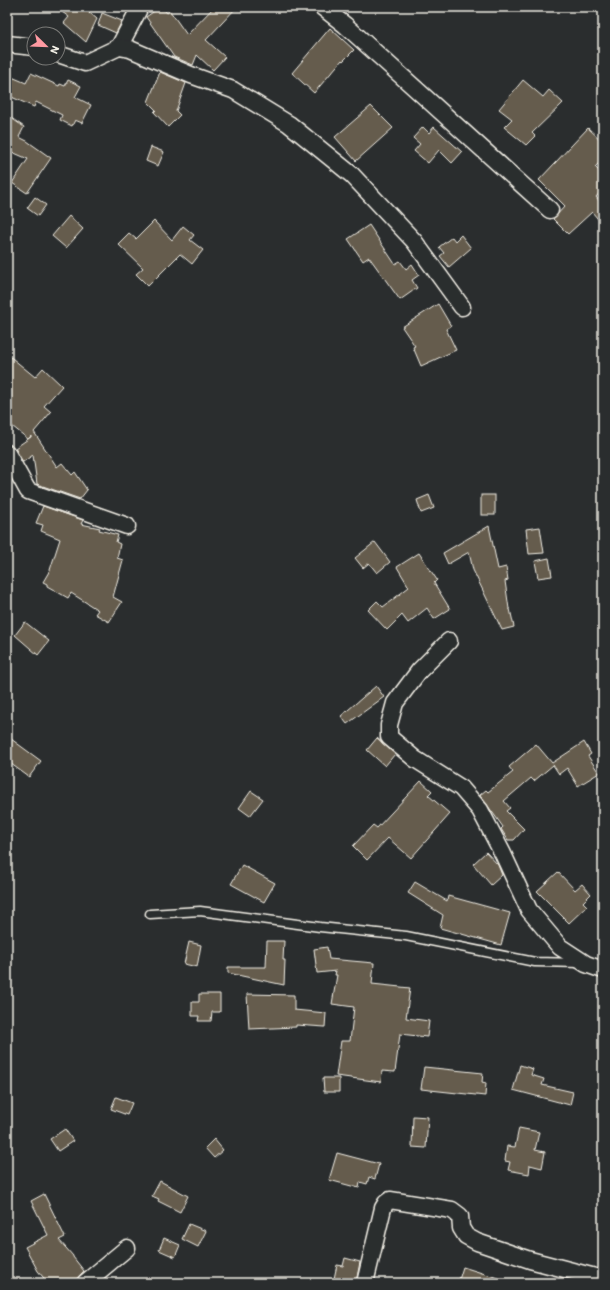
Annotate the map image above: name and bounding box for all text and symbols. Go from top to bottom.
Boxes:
north arrow [26,26,66,66]
text: N [47,44,62,56]

